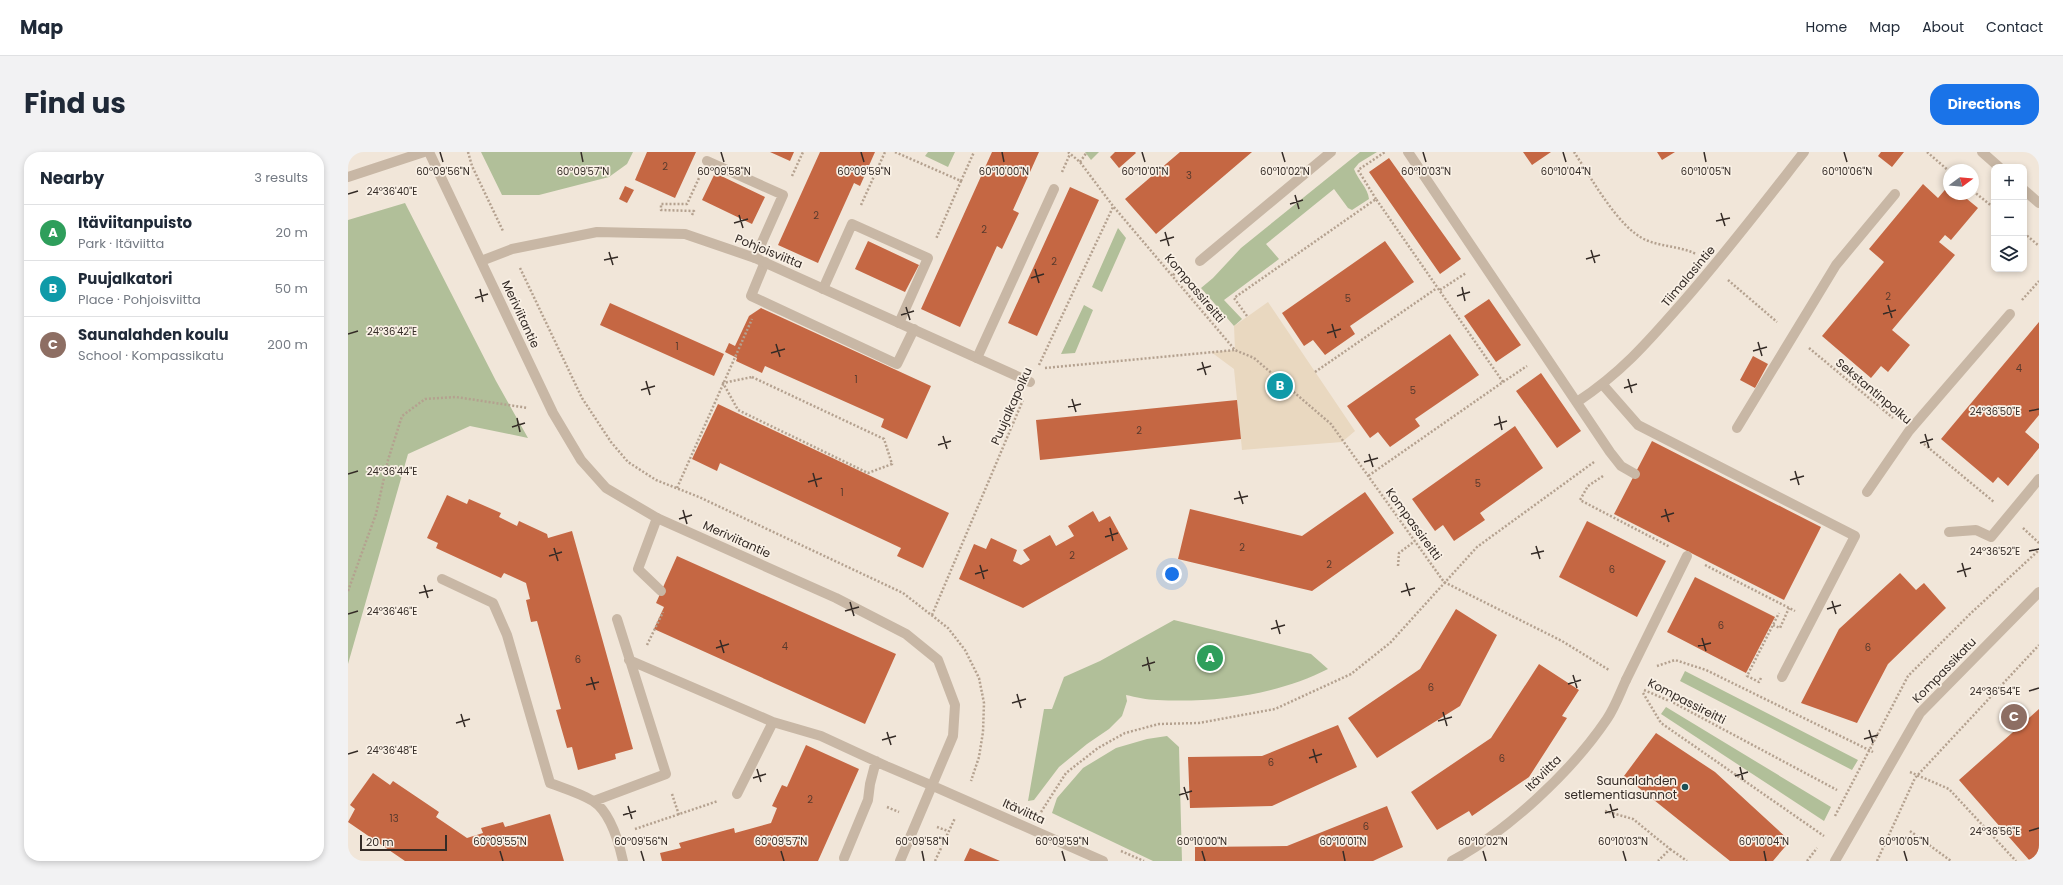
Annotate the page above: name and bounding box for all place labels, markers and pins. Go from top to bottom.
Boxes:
pin: B [1267,371,1293,401]
pin: A [1197,643,1223,673]
pin: C [2001,702,2027,732]
place label: Saunalahden setlementiasunnot [1564,772,1677,803]
marker: Saunalahden setlementiasunnot [1680,782,1690,792]

